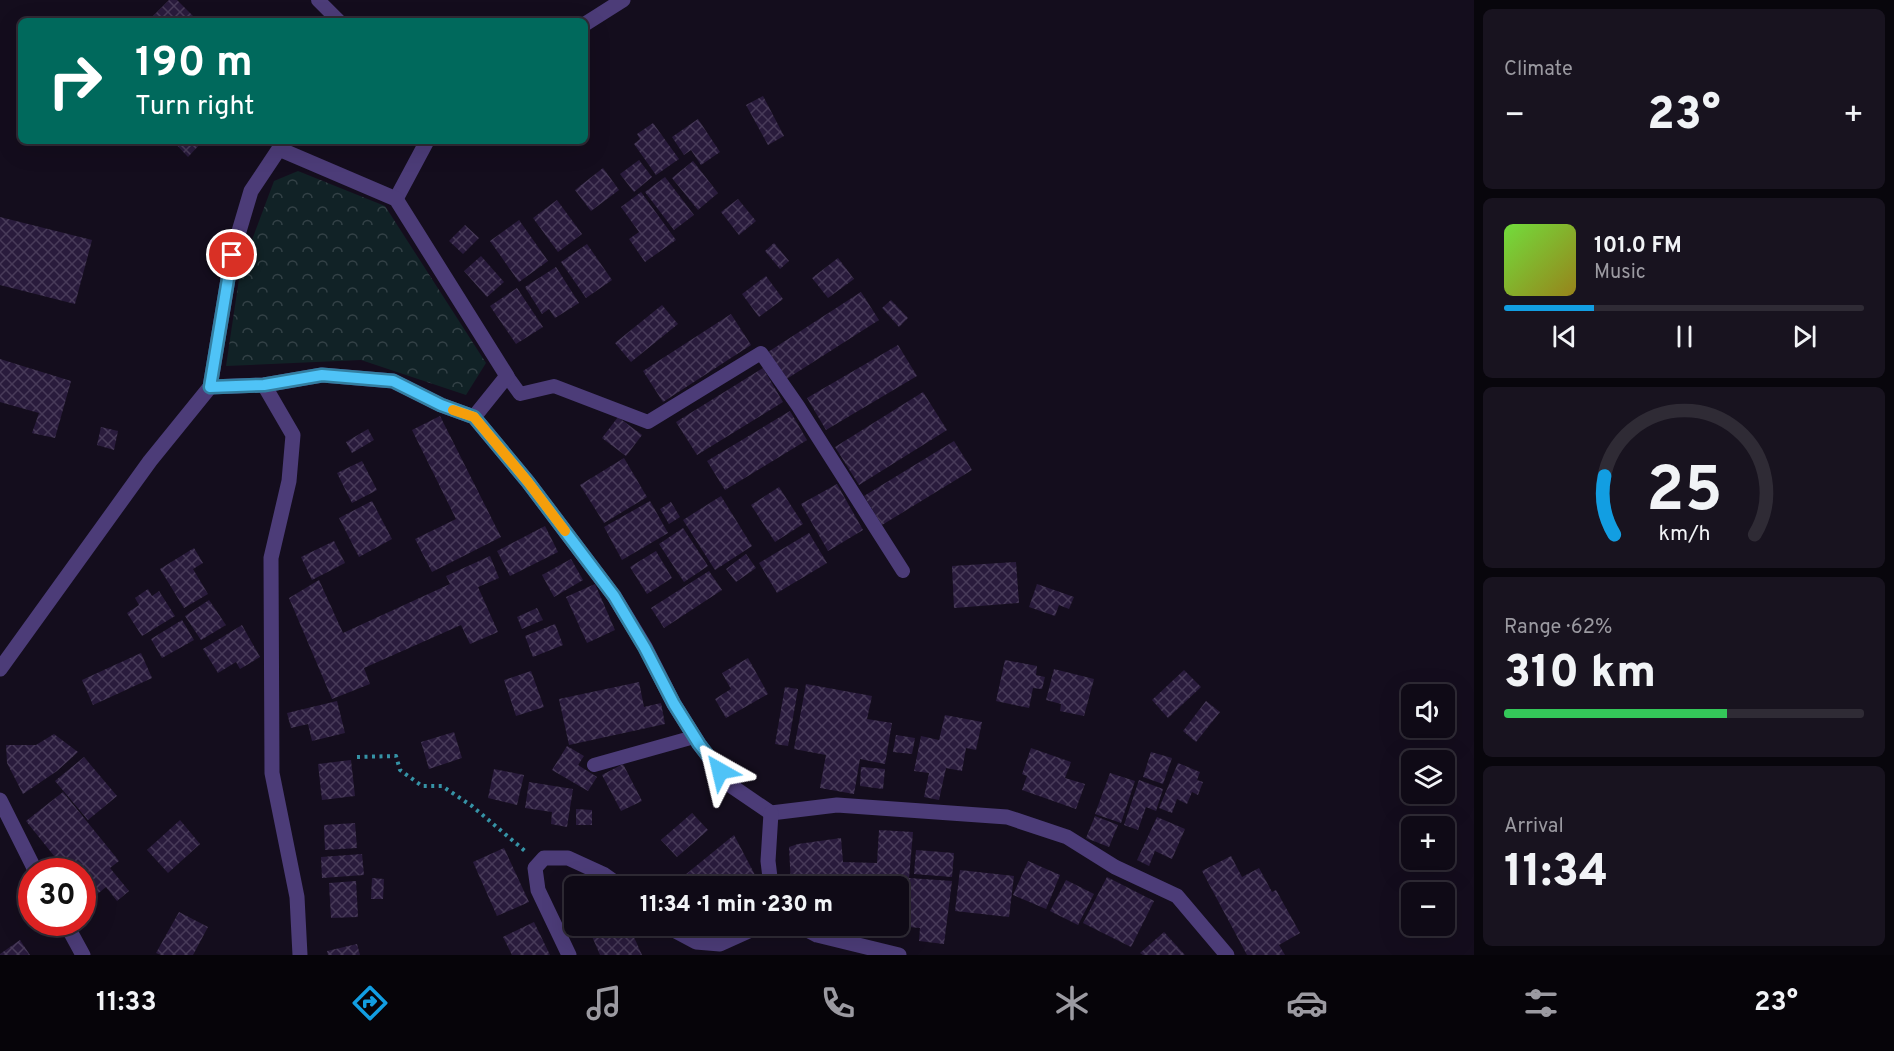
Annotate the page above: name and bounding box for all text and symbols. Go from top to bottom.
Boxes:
text: 190 m [135,38,253,91]
icon: right [36,42,114,120]
text: Climate [1504,57,1573,83]
text: 23° [1647,88,1721,145]
text: Turn right [135,90,254,124]
text: − [1504,96,1525,138]
text: + [1843,96,1864,138]
pin [206,229,257,280]
text: 101.0 FM [1594,233,1682,260]
icon: arrive [215,238,248,271]
text: Music [1594,260,1646,286]
icon: previous [1548,320,1581,353]
icon: pause [1668,320,1701,353]
icon: next [1788,320,1821,353]
text: 25 [1646,454,1722,533]
text: km/h [1658,521,1710,548]
text: Range · 62% [1504,615,1612,641]
text: 310 km [1504,646,1656,703]
map controls [1401,684,1455,936]
button: sound [1401,684,1455,738]
position arrow [688,739,752,803]
button: layers [1401,750,1455,804]
text: Arrival [1504,814,1564,840]
button: + [1401,816,1455,870]
text: 11:34 [1504,845,1608,902]
speed limit sign: 30 [18,858,96,936]
button: − [1401,882,1455,936]
text: 11:34 · 1 min · 230 m [640,892,833,919]
icon: directions [349,982,391,1024]
icon: music [583,982,625,1024]
icon: phone [817,982,859,1024]
icon: climate [1051,982,1093,1024]
icon: car [1286,982,1328,1024]
icon: filters [1520,982,1562,1024]
text: 11:33 [96,986,157,1020]
text: 23° [1754,986,1798,1020]

